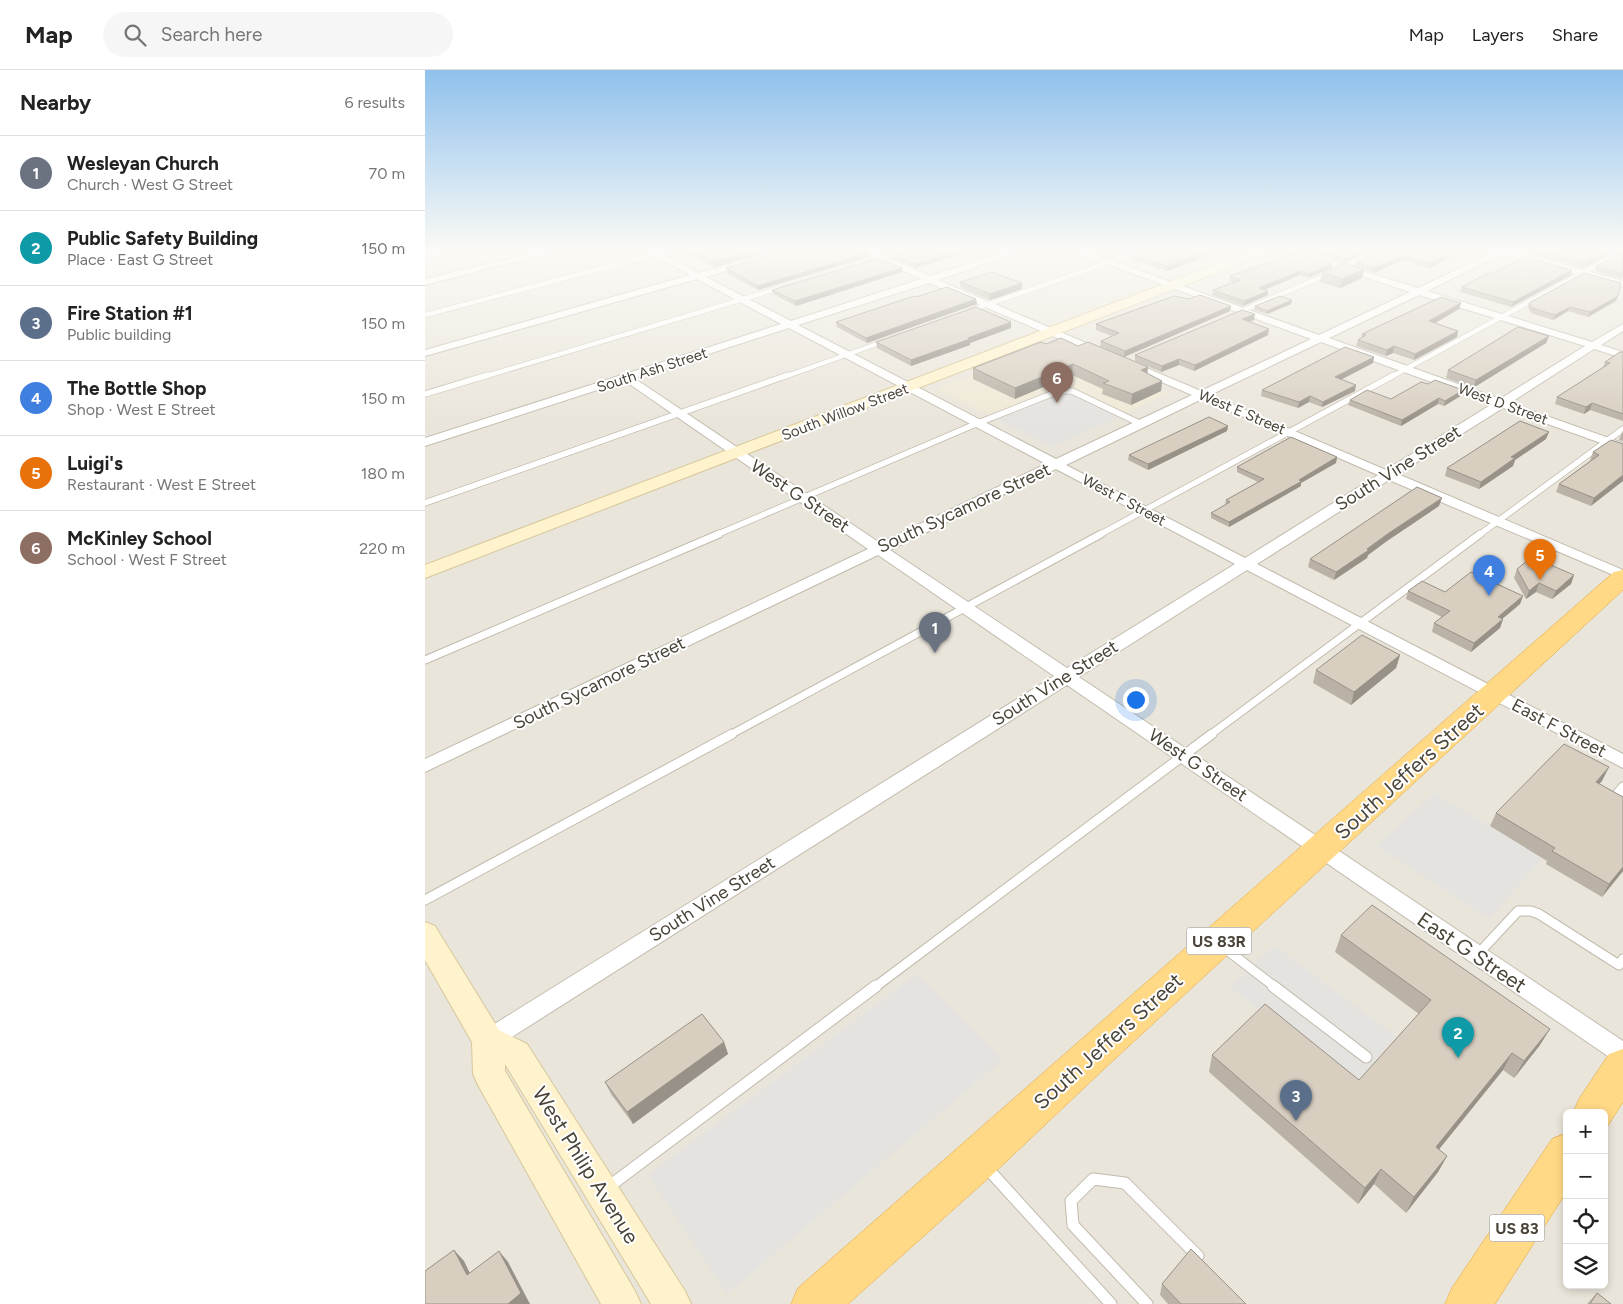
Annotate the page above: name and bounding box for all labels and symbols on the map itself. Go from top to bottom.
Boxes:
street label: South Ash Street [594,344,710,396]
pin: 6 [1041,362,1073,403]
street label: South Willow Street [779,379,911,444]
street label: West D Street [1456,379,1551,429]
street label: West E Street [1196,386,1289,439]
street label: South Vine Street [1331,420,1465,516]
street label: West G Street [746,455,854,537]
street label: South Sycamore Street [874,458,1054,558]
street label: West F Street [1079,470,1169,530]
pin: 5 [1524,539,1556,580]
pin: 4 [1473,555,1505,596]
pin: 1 [919,612,951,653]
street label: South Sycamore Street [509,632,689,734]
street label: South Vine Street [988,635,1122,731]
your location [1123,687,1149,713]
street label: East F Street [1508,694,1610,762]
street label: South Jeffers Street [1329,698,1489,844]
street label: West G Street [1144,724,1252,806]
street label: South Vine Street [645,851,779,947]
street label: East G Street [1413,906,1531,998]
road number: US 83R [1187,928,1251,954]
street label: South Jeffers Street [1028,968,1188,1114]
pin: 2 [1442,1017,1474,1058]
pin: 3 [1280,1080,1312,1121]
street label: West Philip Avenue [528,1082,644,1248]
road number: US 83 [1489,1214,1545,1242]

